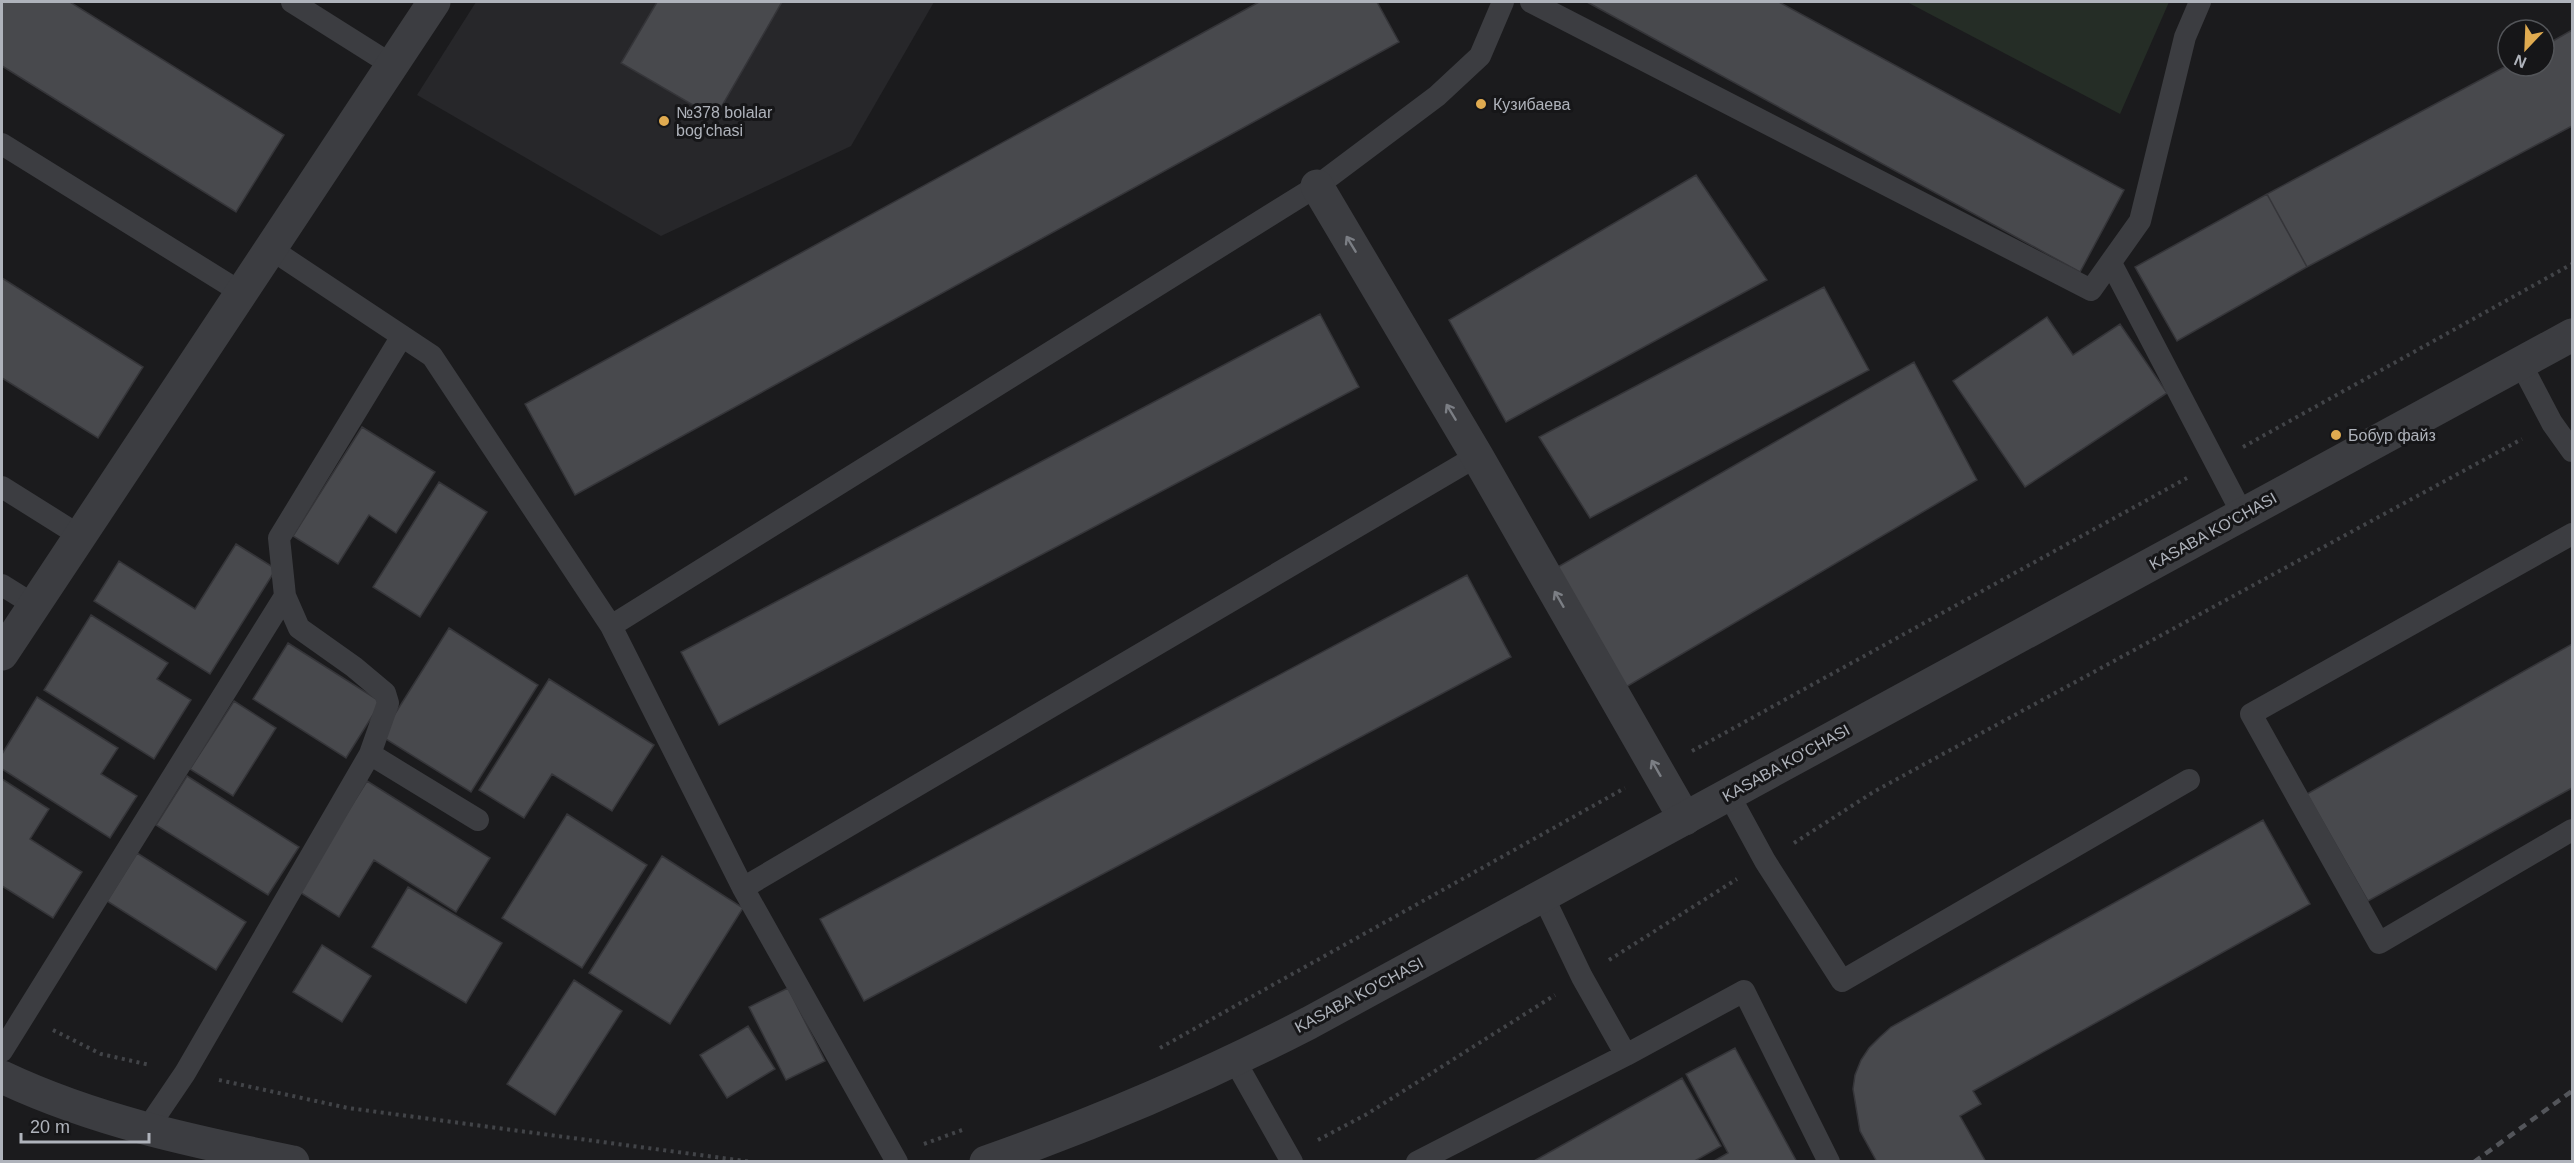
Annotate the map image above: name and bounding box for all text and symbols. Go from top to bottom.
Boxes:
north arrow [2496,18,2556,78]
text: N [2512,51,2529,71]
place label: Кузибаева [1493,96,1571,113]
marker: Кузибаева [1474,97,1488,111]
place label: №378 bolalar bog'chasi [676,104,773,139]
marker: №378 bolalar bog'chasi [657,114,671,128]
one-way arrow [1345,236,1357,253]
one-way arrow [1445,404,1457,421]
place label: Бобур файз [2348,427,2436,444]
marker: Бобур файз [2329,428,2343,442]
street label: KASABA KO'CHASI [2146,489,2280,573]
one-way arrow [1553,591,1565,608]
street label: KASABA KO'CHASI [1719,721,1853,805]
one-way arrow [1650,760,1662,777]
street label: KASABA KO'CHASI [1292,954,1426,1036]
scale bar [21,1106,148,1144]
text: 20 m [30,1117,70,1137]

